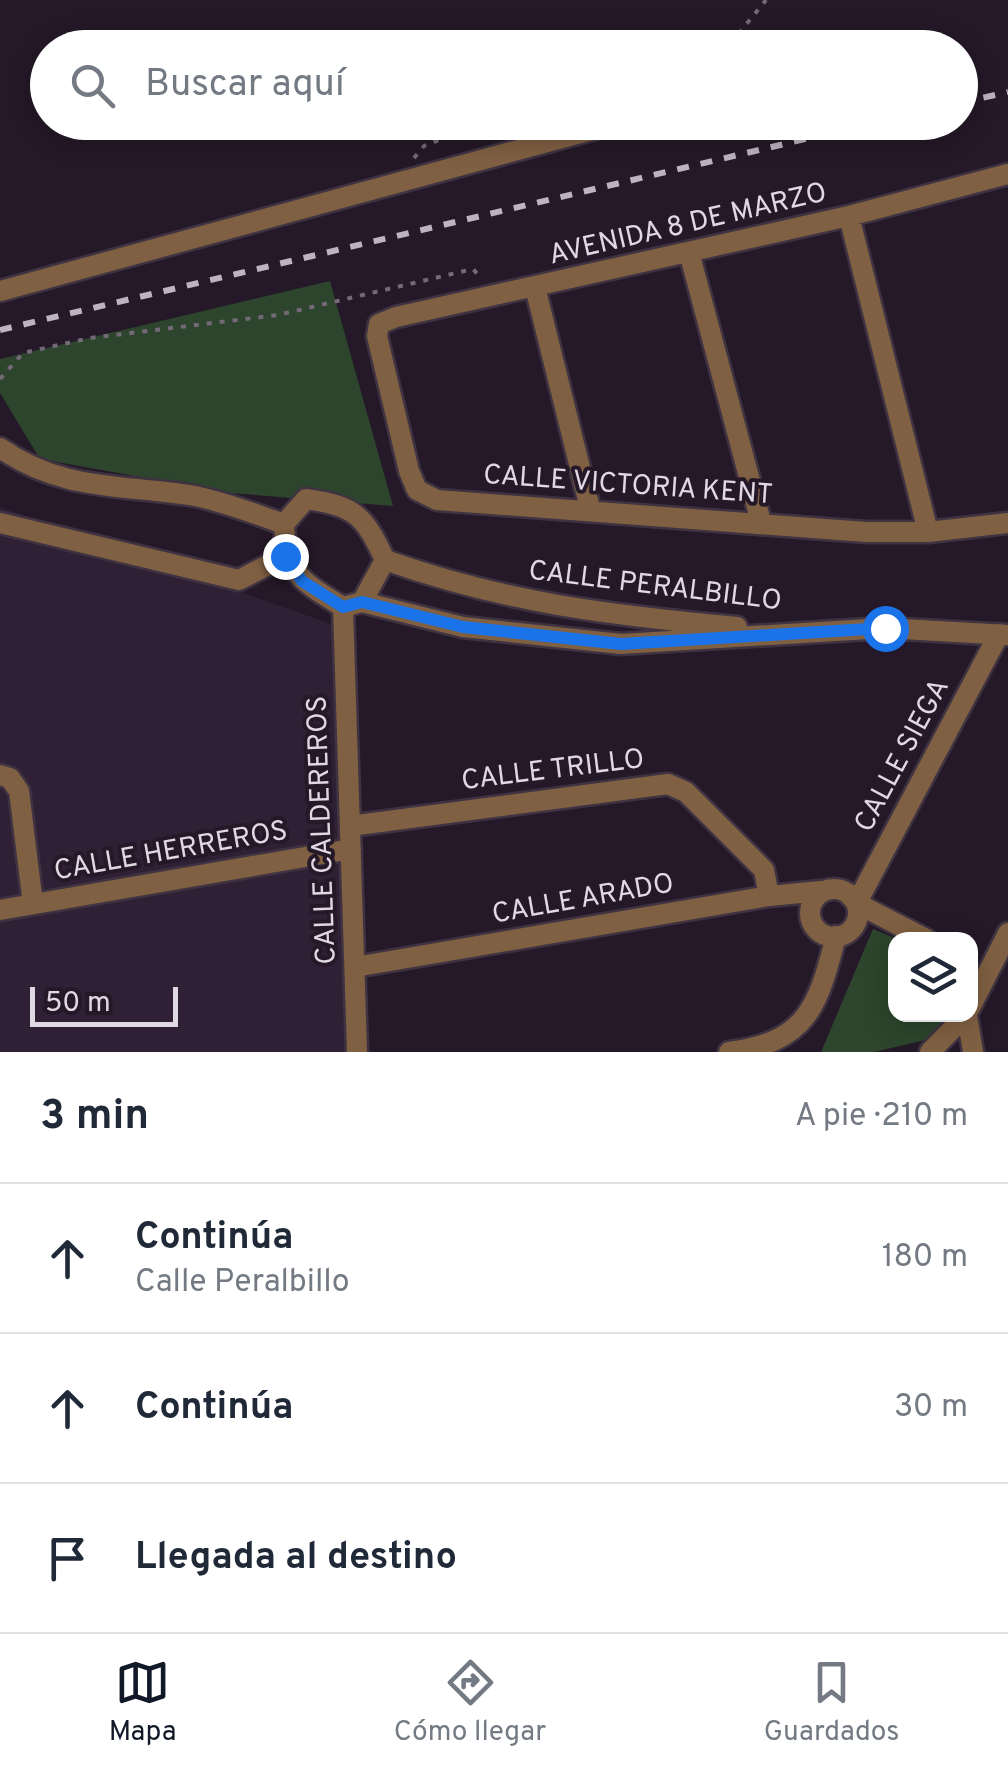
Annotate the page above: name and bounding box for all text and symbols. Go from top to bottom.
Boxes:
search box [30,30,978,140]
icon: search [65,58,120,113]
text: Buscar aquí [145,61,345,110]
street label: AVENIDA 8 DE MARZO [546,176,830,274]
street label: CALLE VICTORIA KENT [482,458,774,514]
route end [263,534,309,580]
street label: CALLE PERALBILLO [526,554,784,620]
route start [863,606,909,652]
street label: CALLE SIEGA [847,673,959,839]
street label: CALLE CALDEREROS [300,695,346,965]
street label: CALLE TRILLO [460,742,646,800]
street label: CALLE HERREROS [51,814,291,890]
street label: CALLE ARADO [489,866,677,934]
map controls [888,932,978,1022]
button: layers [888,932,978,1022]
scale bar [30,982,178,1026]
text: 50 m [45,986,111,1022]
text: 3 min [40,1091,149,1144]
text: A pie · 210 m [795,1097,968,1137]
text: Continúa [135,1214,293,1263]
icon: ahead [40,1231,95,1286]
text: 180 m [882,1238,968,1278]
text: Calle Peralbillo [135,1263,350,1303]
icon: ahead [40,1381,95,1436]
text: Continúa [135,1384,293,1433]
text: 30 m [894,1388,968,1428]
icon: arrive [40,1531,95,1586]
text: Llegada al destino [135,1534,457,1583]
tab: Mapa [109,1655,176,1751]
tab: Cómo llegar [394,1655,546,1751]
tab: Guardados [764,1655,899,1751]

